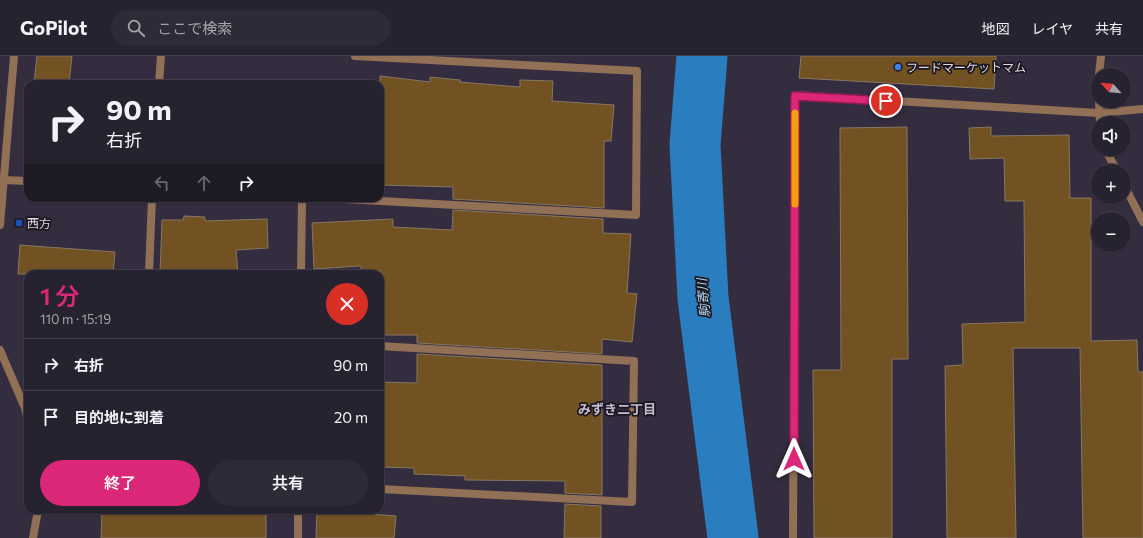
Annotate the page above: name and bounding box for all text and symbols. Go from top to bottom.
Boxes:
search box [111,10,391,46]
text: GoPilot [20,16,87,39]
icon: search [125,17,147,39]
text: ここで検索 [157,19,232,37]
text: 地図 [981,20,1009,37]
text: レイヤ [1031,20,1073,37]
text: 共有 [1095,20,1123,37]
place label: フードマーケットマム [906,60,1026,74]
marker: フードマーケットマム [893,62,903,72]
north arrow [1091,68,1131,108]
map controls [1091,68,1131,252]
pin [869,84,903,118]
icon: arrive [875,90,897,112]
text: 90 m [106,92,172,126]
icon: right [40,96,92,148]
button: sound [1091,116,1131,156]
text: 右折 [106,129,142,151]
button: + [1091,164,1131,204]
icon: left [151,172,173,194]
icon: ahead [193,172,215,194]
icon: right [235,172,257,194]
button: − [1091,212,1131,252]
place label: 西方 [27,216,51,230]
marker: 西方 [14,218,24,228]
water label: 駒寄川 [693,276,713,318]
text: 1 分 [40,281,79,310]
button: close [326,283,368,325]
text: 110 m · 15:19 [40,311,111,327]
icon: right [40,354,62,376]
text: 右折 [74,356,104,374]
text: 90 m [333,356,368,374]
district label: みずき二丁目 [578,401,656,417]
icon: arrive [40,406,62,428]
text: 目的地に到着 [74,408,164,426]
text: 20 m [334,408,368,426]
position arrow [773,438,815,480]
button: 終了 [40,460,200,506]
button: 共有 [208,460,368,506]

